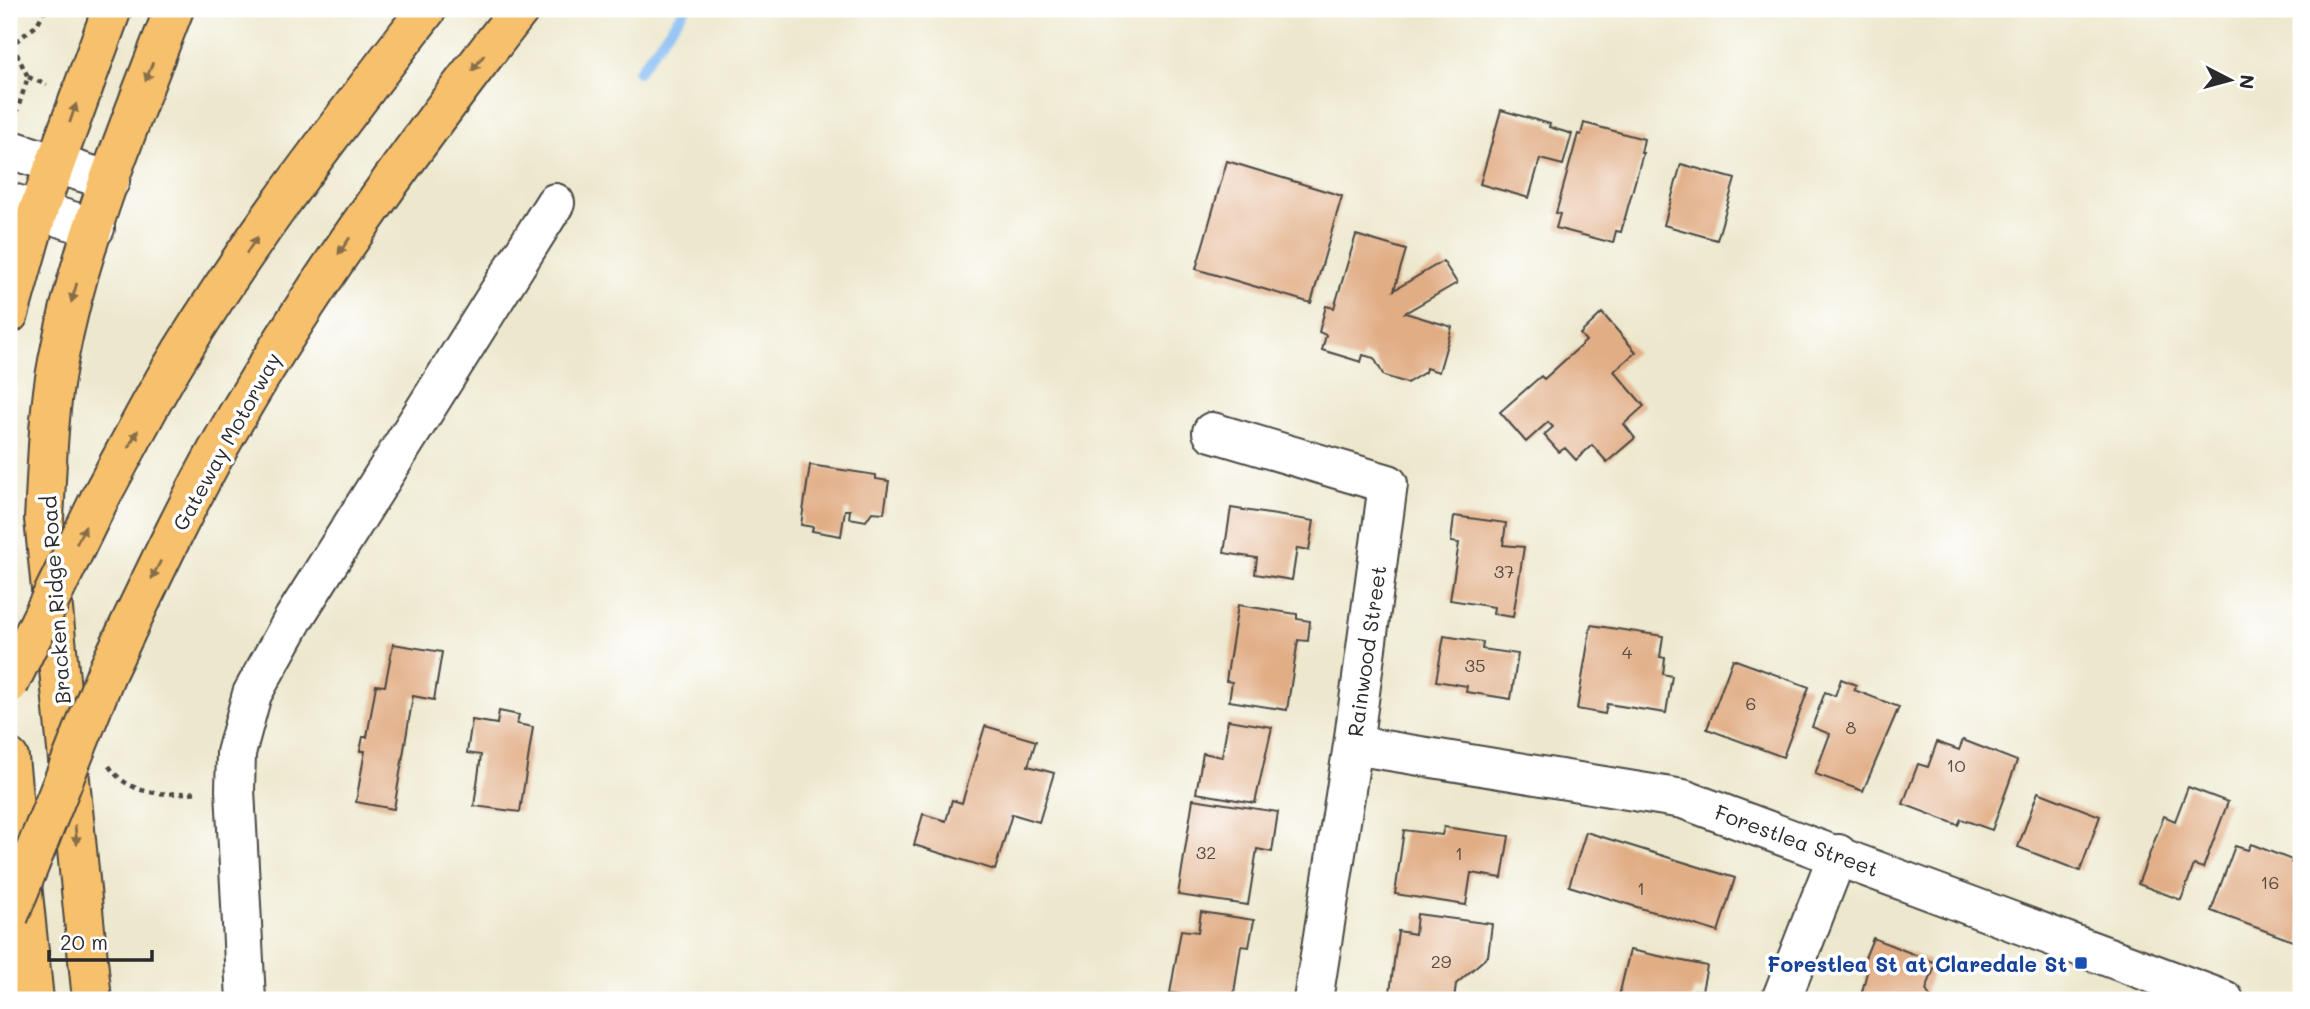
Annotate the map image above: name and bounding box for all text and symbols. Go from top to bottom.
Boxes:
north arrow [2194,46,2264,116]
one-way arrow [472,54,486,72]
one-way arrow [144,62,155,83]
text: N [2234,73,2261,90]
one-way arrow [68,103,79,124]
one-way arrow [245,236,258,255]
one-way arrow [338,237,351,256]
one-way arrow [68,283,78,304]
street label: Gateway Motorway [166,347,286,535]
one-way arrow [126,428,138,448]
street label: Bracken Ridge Road [34,495,76,705]
one-way arrow [75,524,87,544]
house number: 37 [1494,559,1514,583]
one-way arrow [151,560,162,580]
street label: Rainwood Street [1341,564,1391,738]
house number: 4 [1622,640,1633,664]
house number: 35 [1464,653,1486,677]
house number: 6 [1746,691,1756,715]
house number: 8 [1846,715,1857,739]
house number: 10 [1946,753,1966,777]
street label: Forestlea Street [1712,798,1882,882]
one-way arrow [71,824,82,846]
house number: 32 [1196,840,1216,864]
house number: 1 [1455,841,1463,865]
house number: 16 [2261,870,2279,894]
house number: 1 [1637,876,1645,900]
scale bar [49,918,152,962]
text: 20 m [60,928,108,955]
house number: 29 [1431,949,1452,973]
place label: Forestlea St at Claredale St [1767,950,2067,977]
marker: Forestlea St at Claredale St [2073,955,2089,971]

